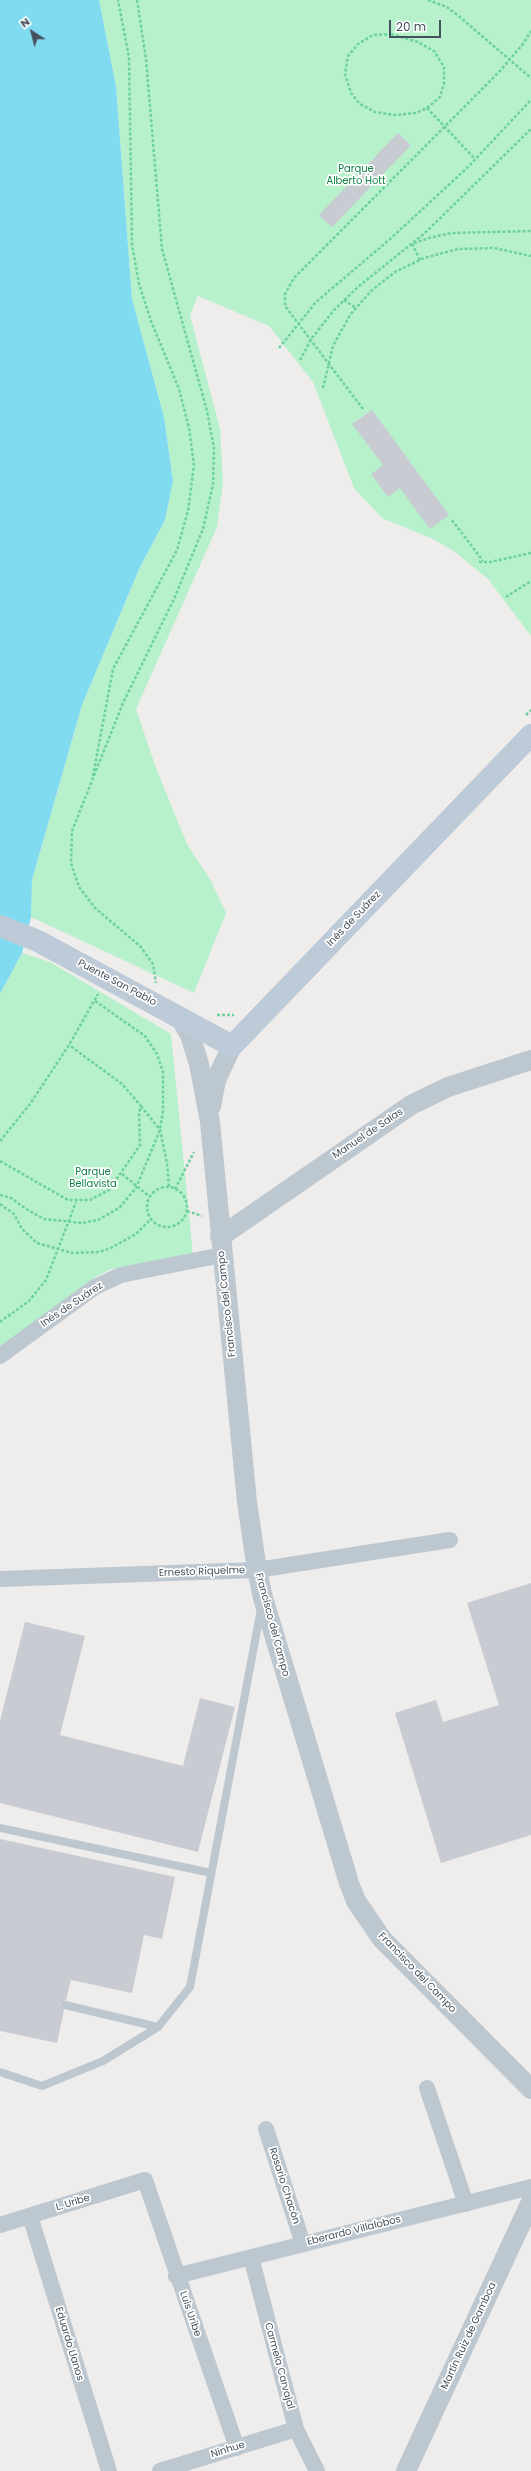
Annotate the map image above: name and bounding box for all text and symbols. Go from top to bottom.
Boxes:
north arrow [12,12,52,52]
scale bar [391,12,443,38]
text: N [17,13,33,31]
text: 20 m [396,18,426,35]
park label: Parque Alberto Hott [326,163,386,186]
street label: Inés de Suárez [325,889,383,949]
street label: Puente San Pablo [76,957,158,1009]
street label: Manuel de Salas [331,1106,405,1162]
park label: Parque Bellavista [69,1166,117,1190]
street label: Francisco del Campo [215,1250,239,1358]
street label: Inés de Suárez [39,1280,105,1330]
street label: Ernesto Riquelme [159,1564,245,1580]
street label: Francisco del Campo [252,1572,292,1678]
street label: Francisco del Campo [376,1930,458,2016]
street label: Rosario Chacón [266,2146,302,2226]
street label: L. Uribe [55,2192,91,2214]
street label: Eberardo Villalobos [306,2214,402,2248]
street label: Martín Ruiz de Gamboa [439,2281,499,2391]
street label: Luis Uribe [177,2290,203,2338]
street label: Eduardo Llanos [52,2306,86,2382]
street label: Carmela Carvajal [262,2322,296,2410]
street label: Ninhue [210,2439,246,2461]

